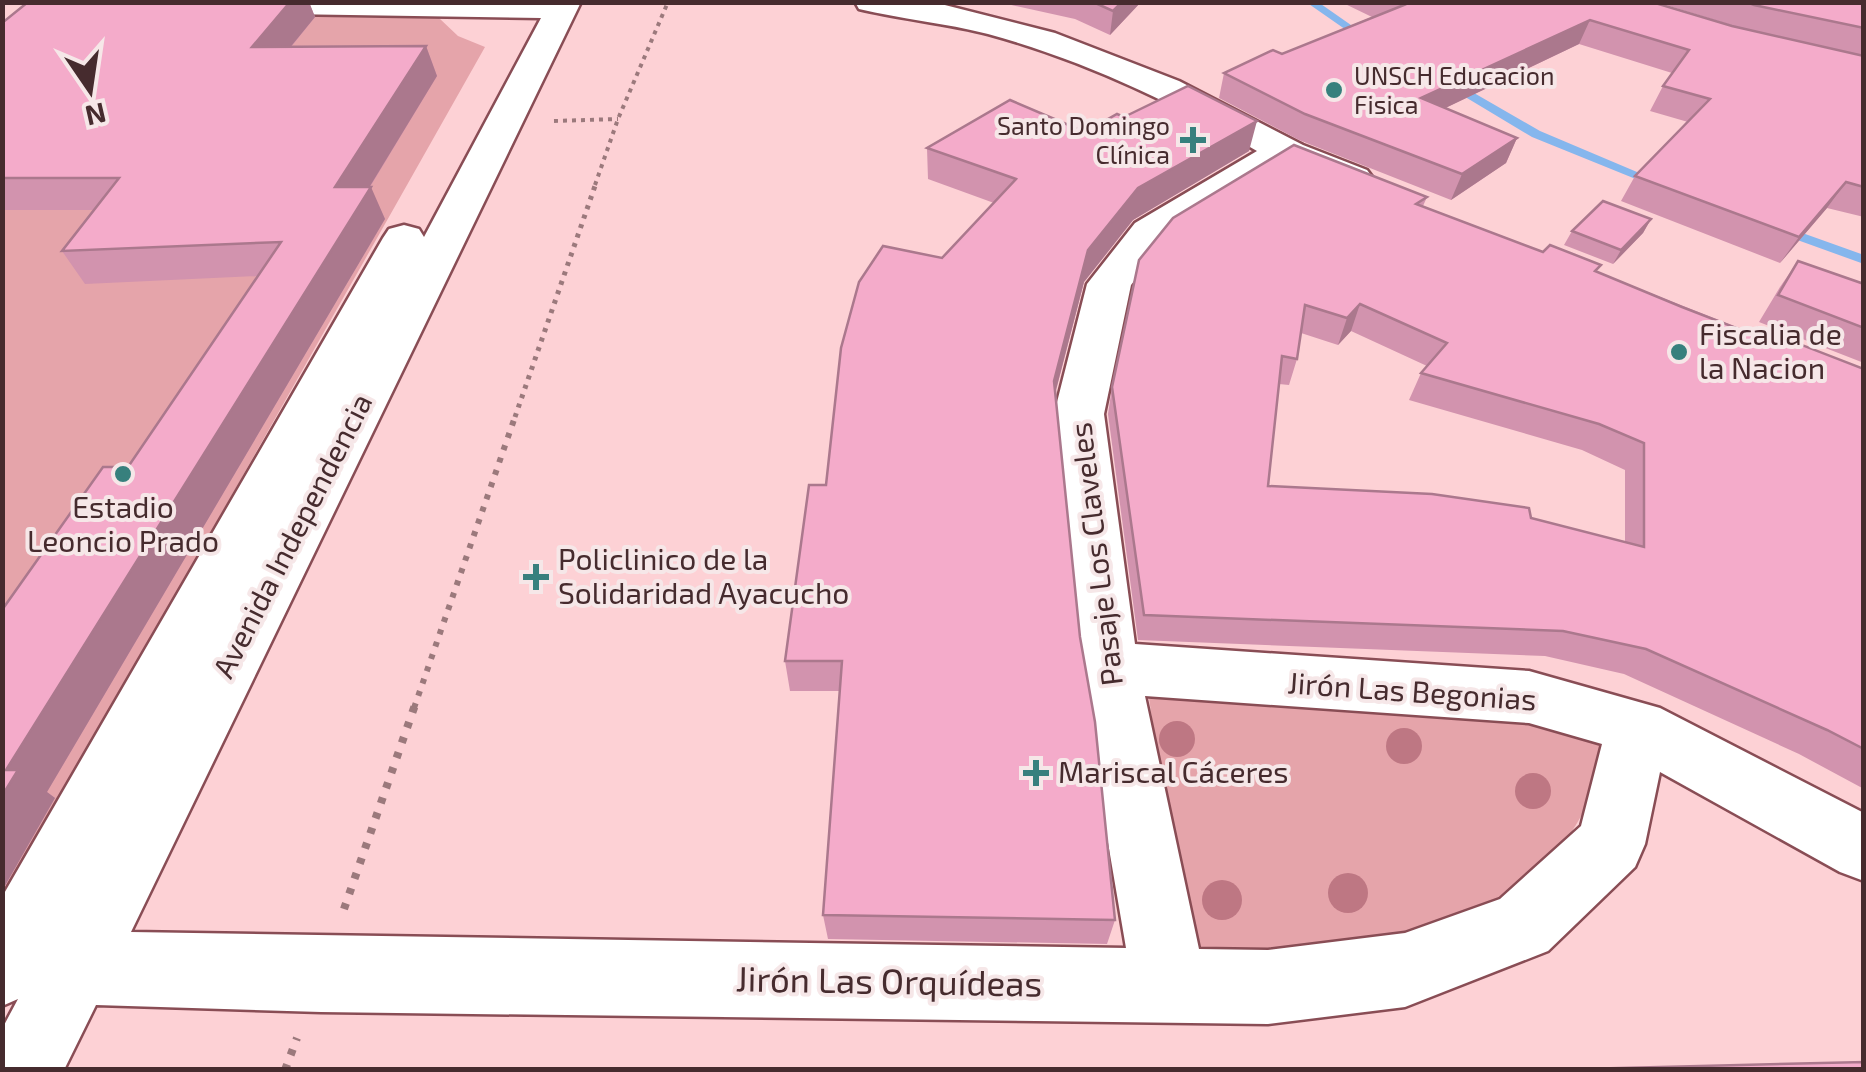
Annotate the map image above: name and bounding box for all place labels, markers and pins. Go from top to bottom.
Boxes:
place label: UNSCH Educacion Fisica [1354,60,1555,119]
marker: UNSCH Educacion Fisica [1323,79,1345,101]
place label: Santo Domingo Clínica [997,110,1170,169]
marker: Santo Domingo Clínica [1180,127,1206,153]
place label: Fiscalia de la Nacion [1699,315,1842,385]
marker: Fiscalia de la Nacion [1668,341,1690,363]
marker: Estadio Leoncio Prado [112,463,134,485]
place label: Estadio Leoncio Prado [27,488,219,558]
place label: Policlinico de la Solidaridad Ayacucho [558,540,849,610]
marker: Policlinico de la Solidaridad Ayacucho [523,564,549,590]
place label: Mariscal Cáceres [1058,753,1289,789]
marker: Mariscal Cáceres [1023,760,1049,786]

